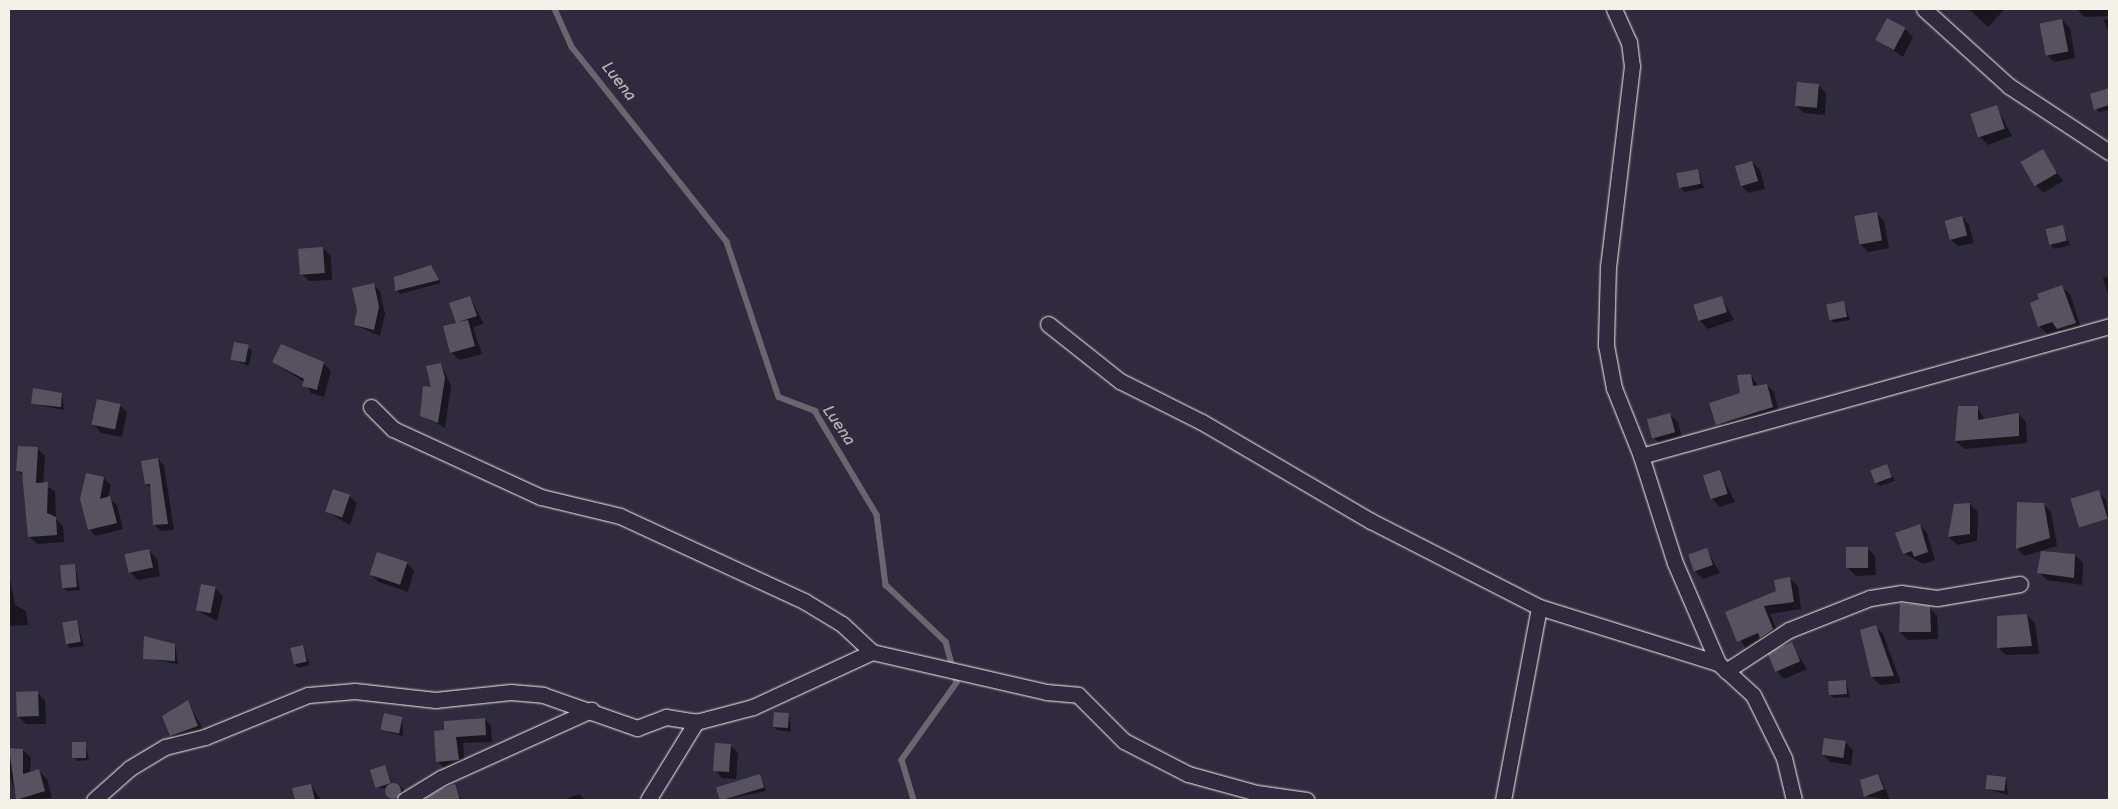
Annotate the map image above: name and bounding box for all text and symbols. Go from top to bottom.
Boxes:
water label: Luena [597,59,639,105]
water label: Luena [818,402,858,450]

